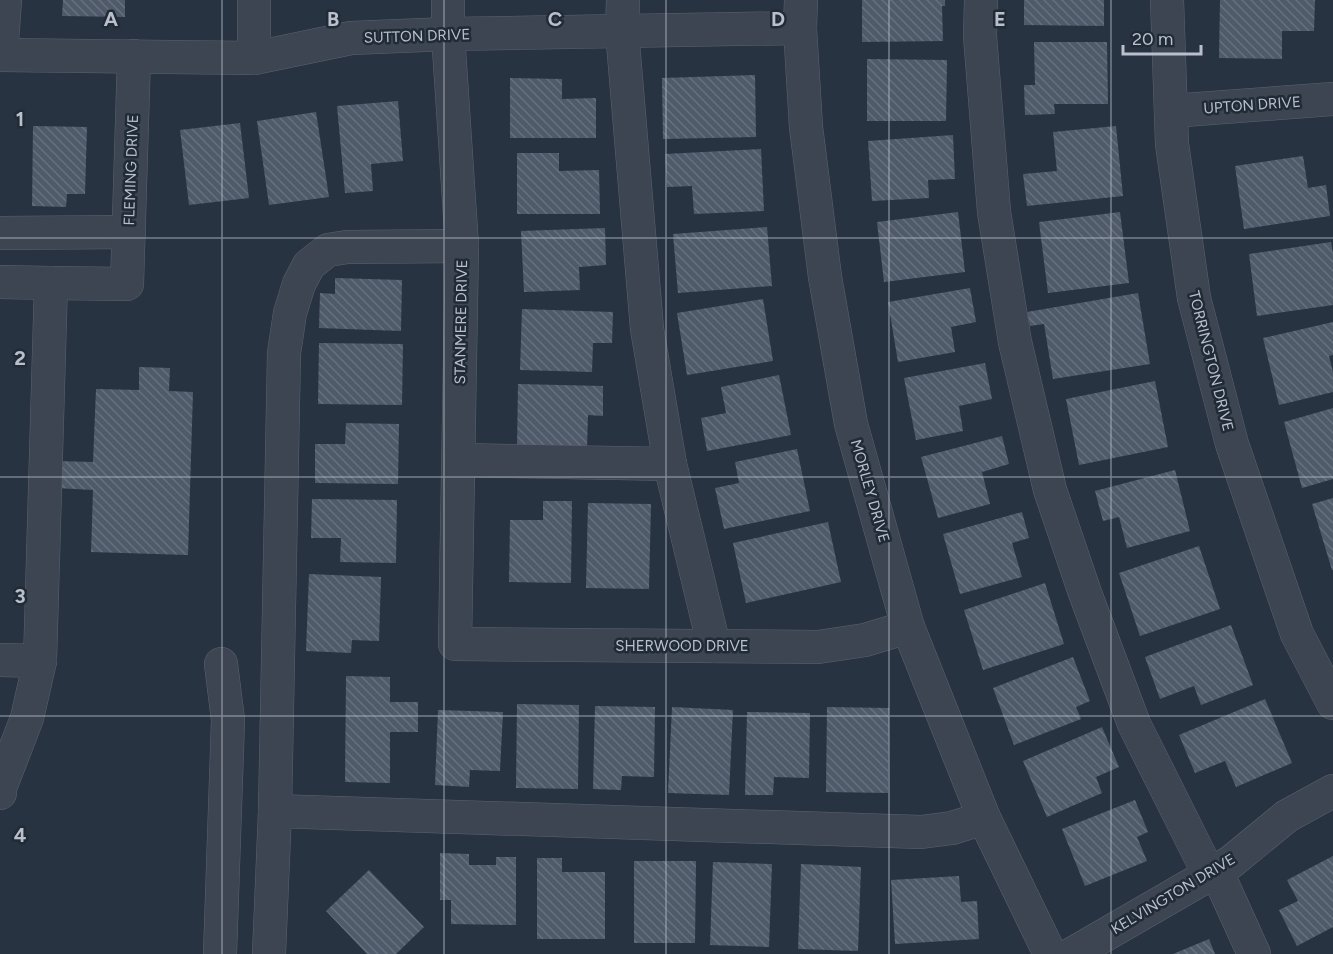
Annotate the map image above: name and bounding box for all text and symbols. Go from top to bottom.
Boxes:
text: A [104,7,119,31]
text: B [327,7,339,31]
text: C [548,7,562,31]
text: D [771,7,785,31]
text: E [994,7,1006,31]
scale bar [1123,18,1201,56]
street label: SUTTON DRIVE [364,25,470,47]
text: 20 m [1132,28,1173,50]
street label: UPTON DRIVE [1203,93,1301,117]
text: 1 [16,107,24,131]
street label: FLEMING DRIVE [120,114,142,226]
street label: STANMERE DRIVE [451,259,471,385]
street label: TORRINGTON DRIVE [1185,289,1237,433]
text: 2 [14,346,26,370]
street label: MORLEY DRIVE [847,437,893,545]
text: 3 [14,584,26,608]
street label: SHERWOOD DRIVE [615,637,749,655]
text: 4 [14,823,27,847]
street label: KELVINGTON DRIVE [1108,850,1238,938]

